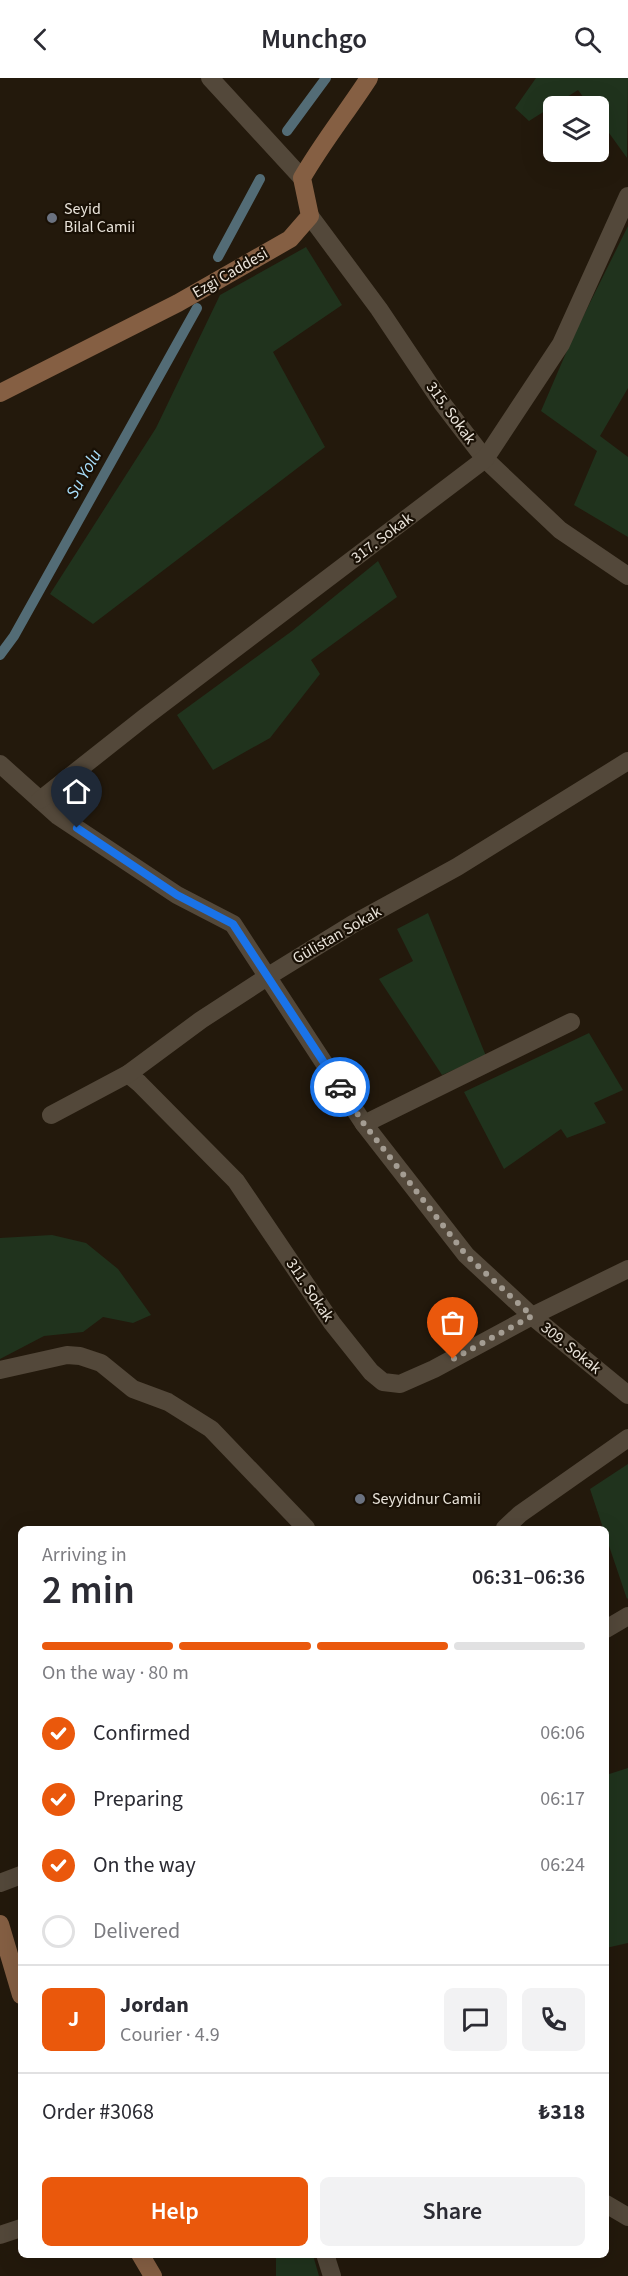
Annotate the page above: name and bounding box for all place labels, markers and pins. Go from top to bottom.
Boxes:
place label: Seyid Bilal Camii [64,198,135,238]
marker: Seyid Bilal Camii [45,211,59,225]
pin [51,766,102,828]
pin [427,1297,478,1359]
place label: Seyyidnur Camii [372,1488,481,1510]
marker: Seyyidnur Camii [353,1492,367,1506]

